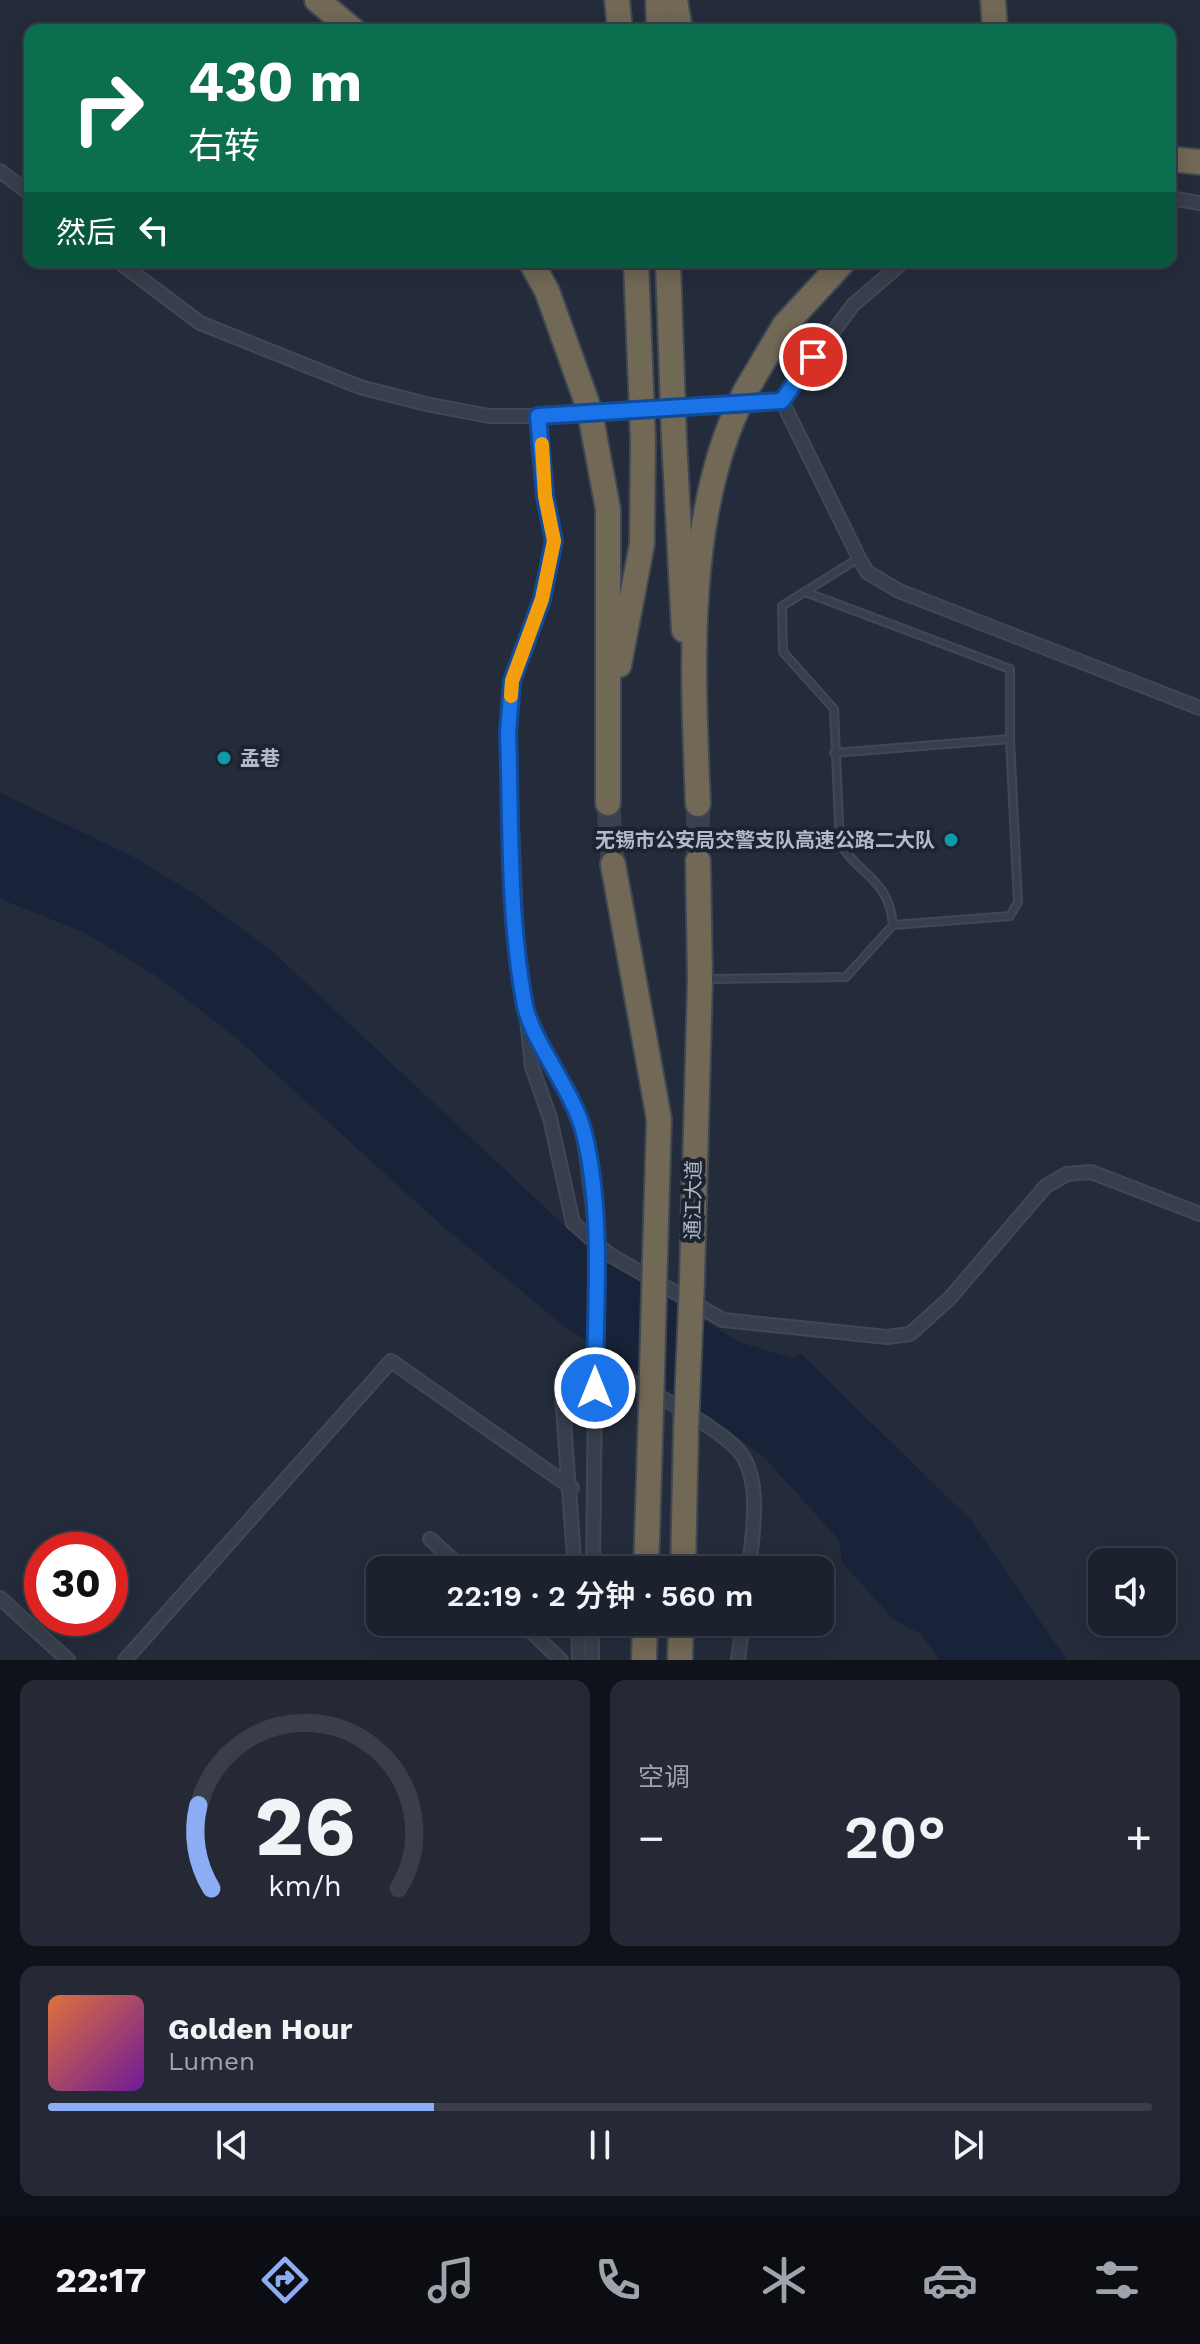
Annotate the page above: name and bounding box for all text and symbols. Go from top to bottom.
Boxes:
text: 430 m [188,49,362,115]
icon: right [56,56,160,160]
text: 右转 [188,125,260,167]
icon: left [132,208,176,252]
text: 然后 [56,215,116,250]
pin [779,323,847,391]
icon: arrive [791,335,835,379]
place label: 孟巷 [240,746,280,770]
marker: 孟巷 [215,749,233,767]
place label: 无锡市公安局交警支队高速公路二大队 [595,828,935,852]
marker: 无锡市公安局交警支队高速公路二大队 [942,831,960,849]
street label: 通江大道 [680,1160,706,1240]
position arrow [553,1346,637,1430]
speed limit sign: 30 [24,1532,128,1636]
map controls [1088,1548,1176,1636]
button: sound [1088,1548,1176,1636]
text: 22:19 · 2 分钟 · 560 m [447,1578,753,1613]
text: 空调 [638,1762,690,1792]
text: 26 [255,1778,355,1875]
text: 20° [844,1802,946,1873]
text: − [638,1812,665,1864]
text: + [1125,1812,1152,1864]
text: km/h [268,1869,342,1903]
text: Golden Hour [168,2011,352,2046]
text: Lumen [168,2046,255,2076]
icon: previous [210,2123,254,2167]
icon: pause [578,2123,622,2167]
icon: next [946,2123,990,2167]
icon: directions [257,2252,313,2308]
icon: music [423,2252,479,2308]
icon: phone [590,2252,646,2308]
icon: climate [756,2252,812,2308]
icon: car [922,2252,978,2308]
icon: filters [1089,2252,1145,2308]
text: 22:17 [55,2259,146,2301]

